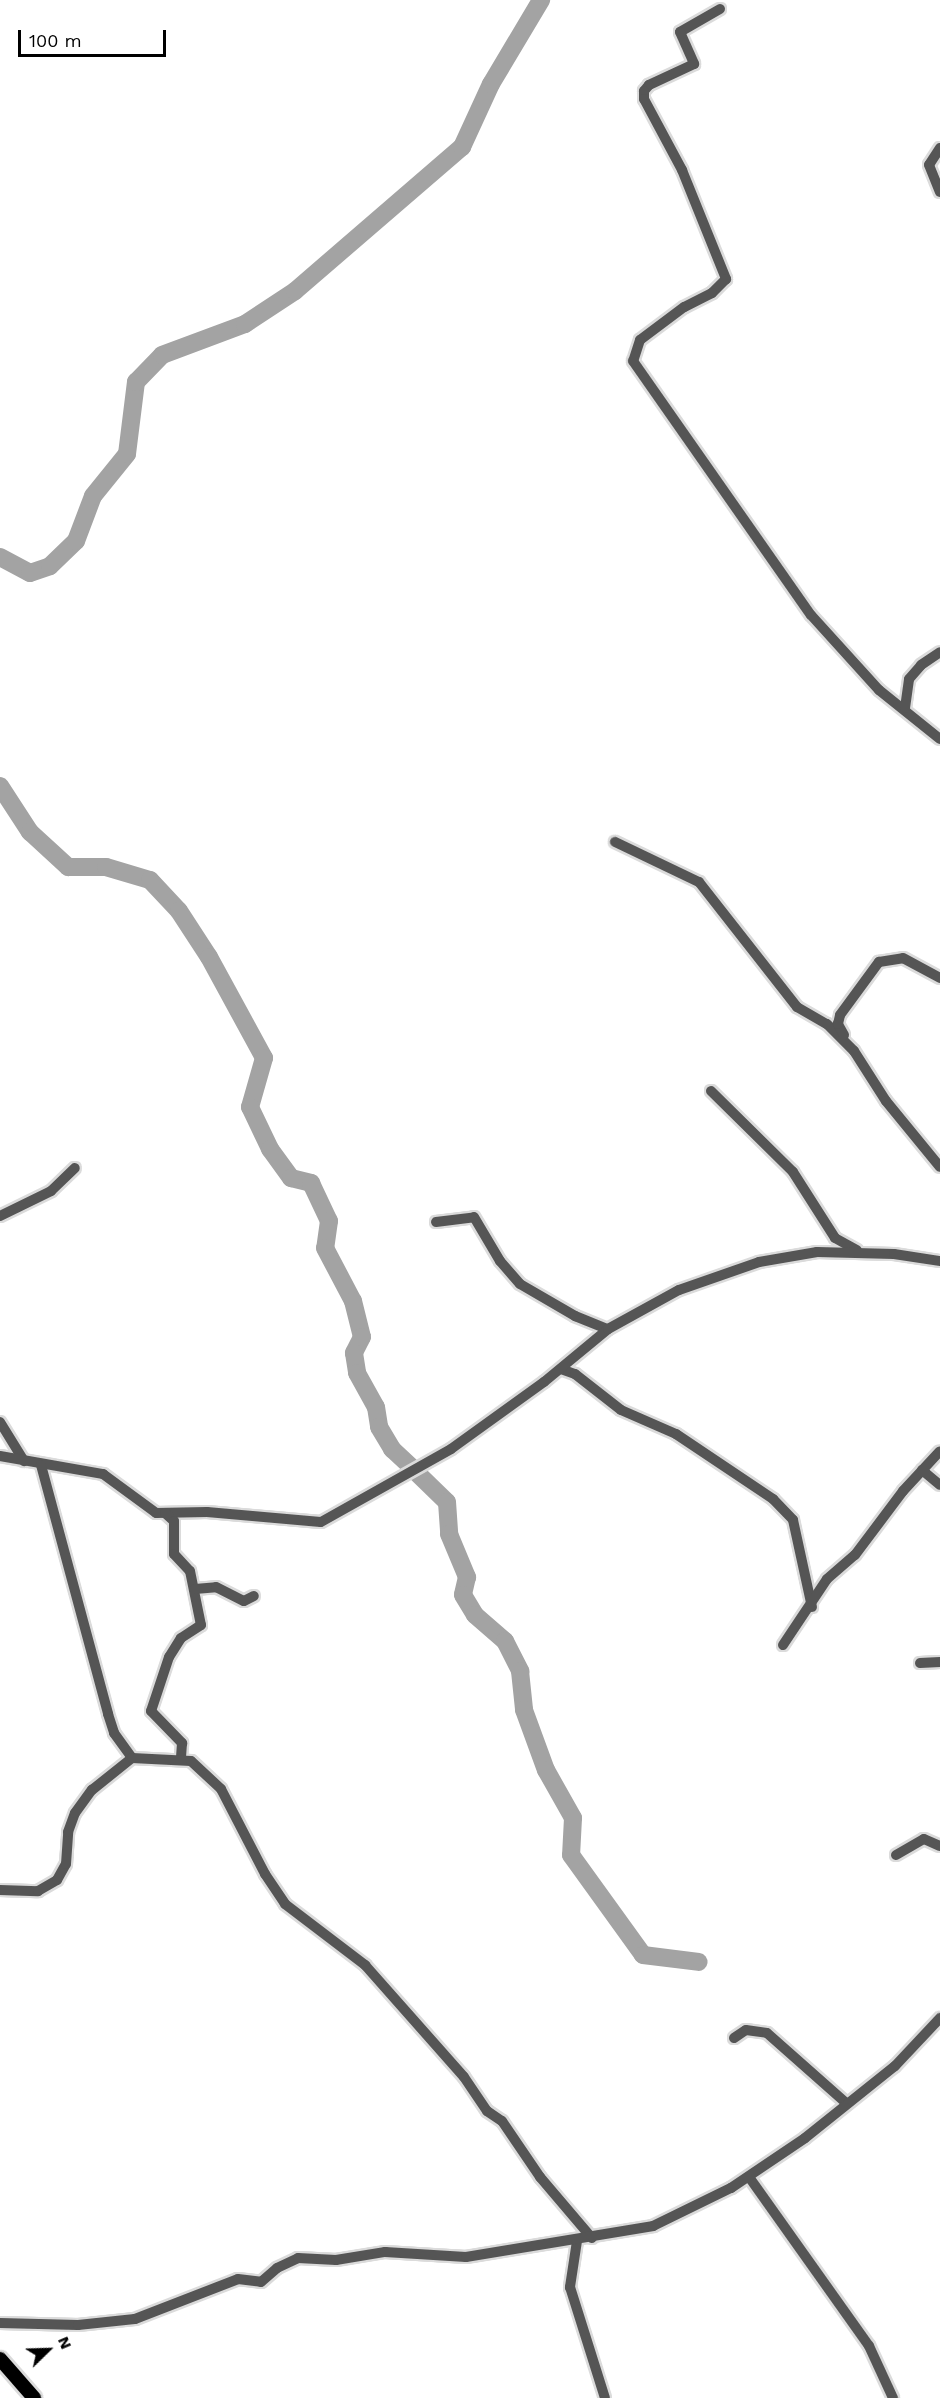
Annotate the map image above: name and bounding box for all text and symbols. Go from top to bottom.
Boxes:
scale bar [21,18,170,56]
text: 100 m [29,30,82,51]
north arrow [18,2320,78,2380]
text: N [54,2334,76,2352]

